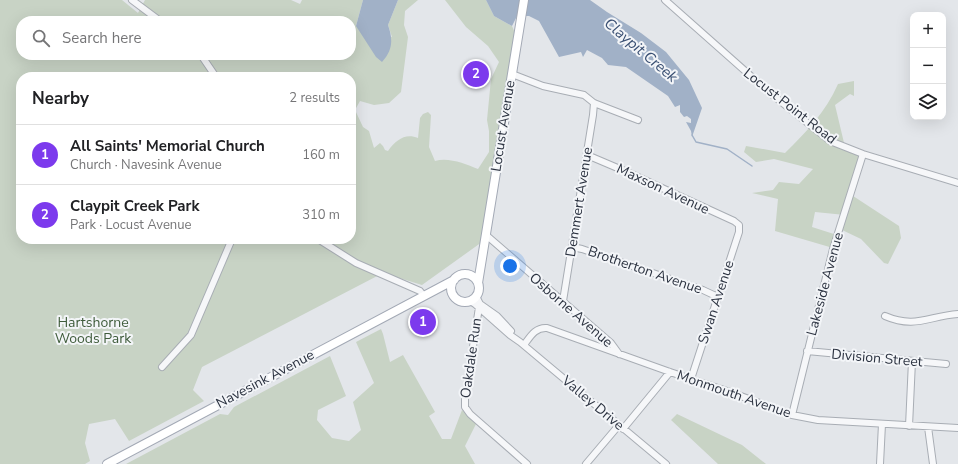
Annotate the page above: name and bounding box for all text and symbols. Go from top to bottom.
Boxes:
map controls [910,12,946,120]
button: + [910,12,946,48]
water label: Claypit Creek [600,13,682,87]
search box [16,16,356,60]
icon: search [30,27,52,49]
text: Search here [62,28,142,48]
button: − [910,48,946,84]
pin: 2 [463,59,489,89]
street label: Locust Point Road [739,64,841,148]
street label: Locust Avenue [486,79,520,173]
button: layers [910,84,946,120]
text: Nearby [32,87,89,110]
text: 2 results [289,89,340,107]
text: All Saints' Memorial Church [70,136,265,156]
text: 1 [41,146,49,164]
text: 160 m [302,146,340,164]
street label: Demmert Avenue [561,146,597,258]
text: Church · Navesink Avenue [70,156,222,174]
street label: Maxson Avenue [613,159,713,219]
text: Claypit Creek Park [70,196,199,216]
text: 2 [41,206,49,224]
text: 310 m [302,206,340,224]
text: Park · Locust Avenue [70,216,191,234]
street label: Lakeside Avenue [802,230,848,338]
street label: Brotherton Avenue [585,242,705,298]
your location [500,256,520,276]
street label: Swan Avenue [694,258,738,346]
street label: Osborne Avenue [525,268,617,352]
pin: 1 [410,307,436,337]
park label: Hartshorne Woods Park [55,313,132,348]
street label: Oakdale Run [456,317,486,399]
street label: Navesink Avenue [213,345,317,413]
street label: Division Street [831,345,924,371]
street label: Monmouth Avenue [674,366,794,422]
street label: Valley Drive [557,371,628,435]

